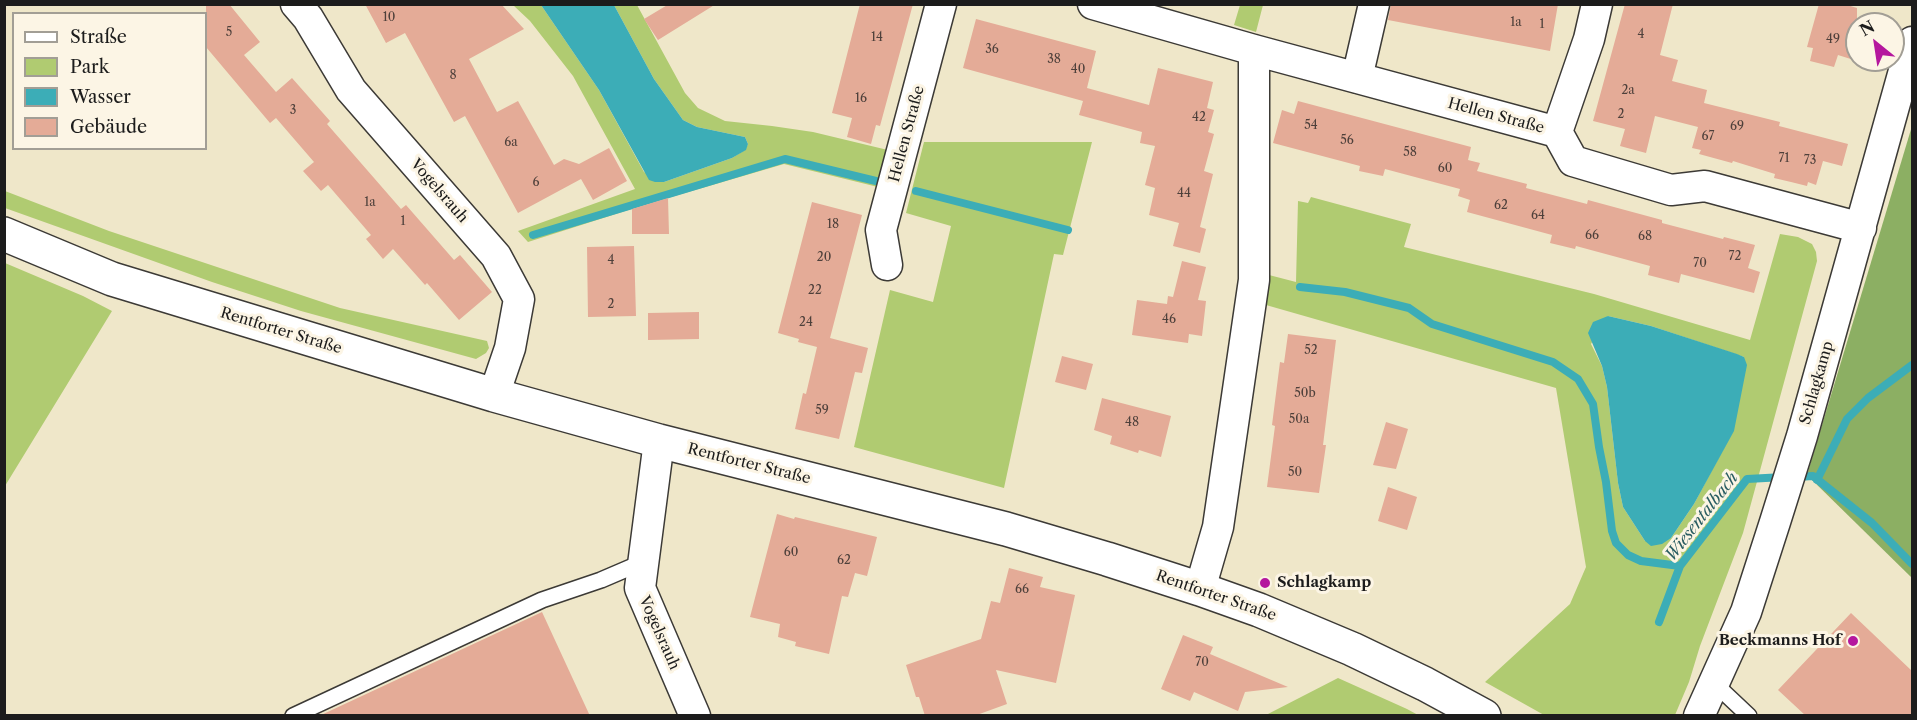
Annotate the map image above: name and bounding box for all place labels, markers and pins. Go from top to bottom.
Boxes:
place label: Schlagkamp [1277,574,1371,592]
marker: Schlagkamp [1258,576,1272,590]
place label: Beckmanns Hof [1719,632,1841,650]
marker: Beckmanns Hof [1846,634,1860,648]

